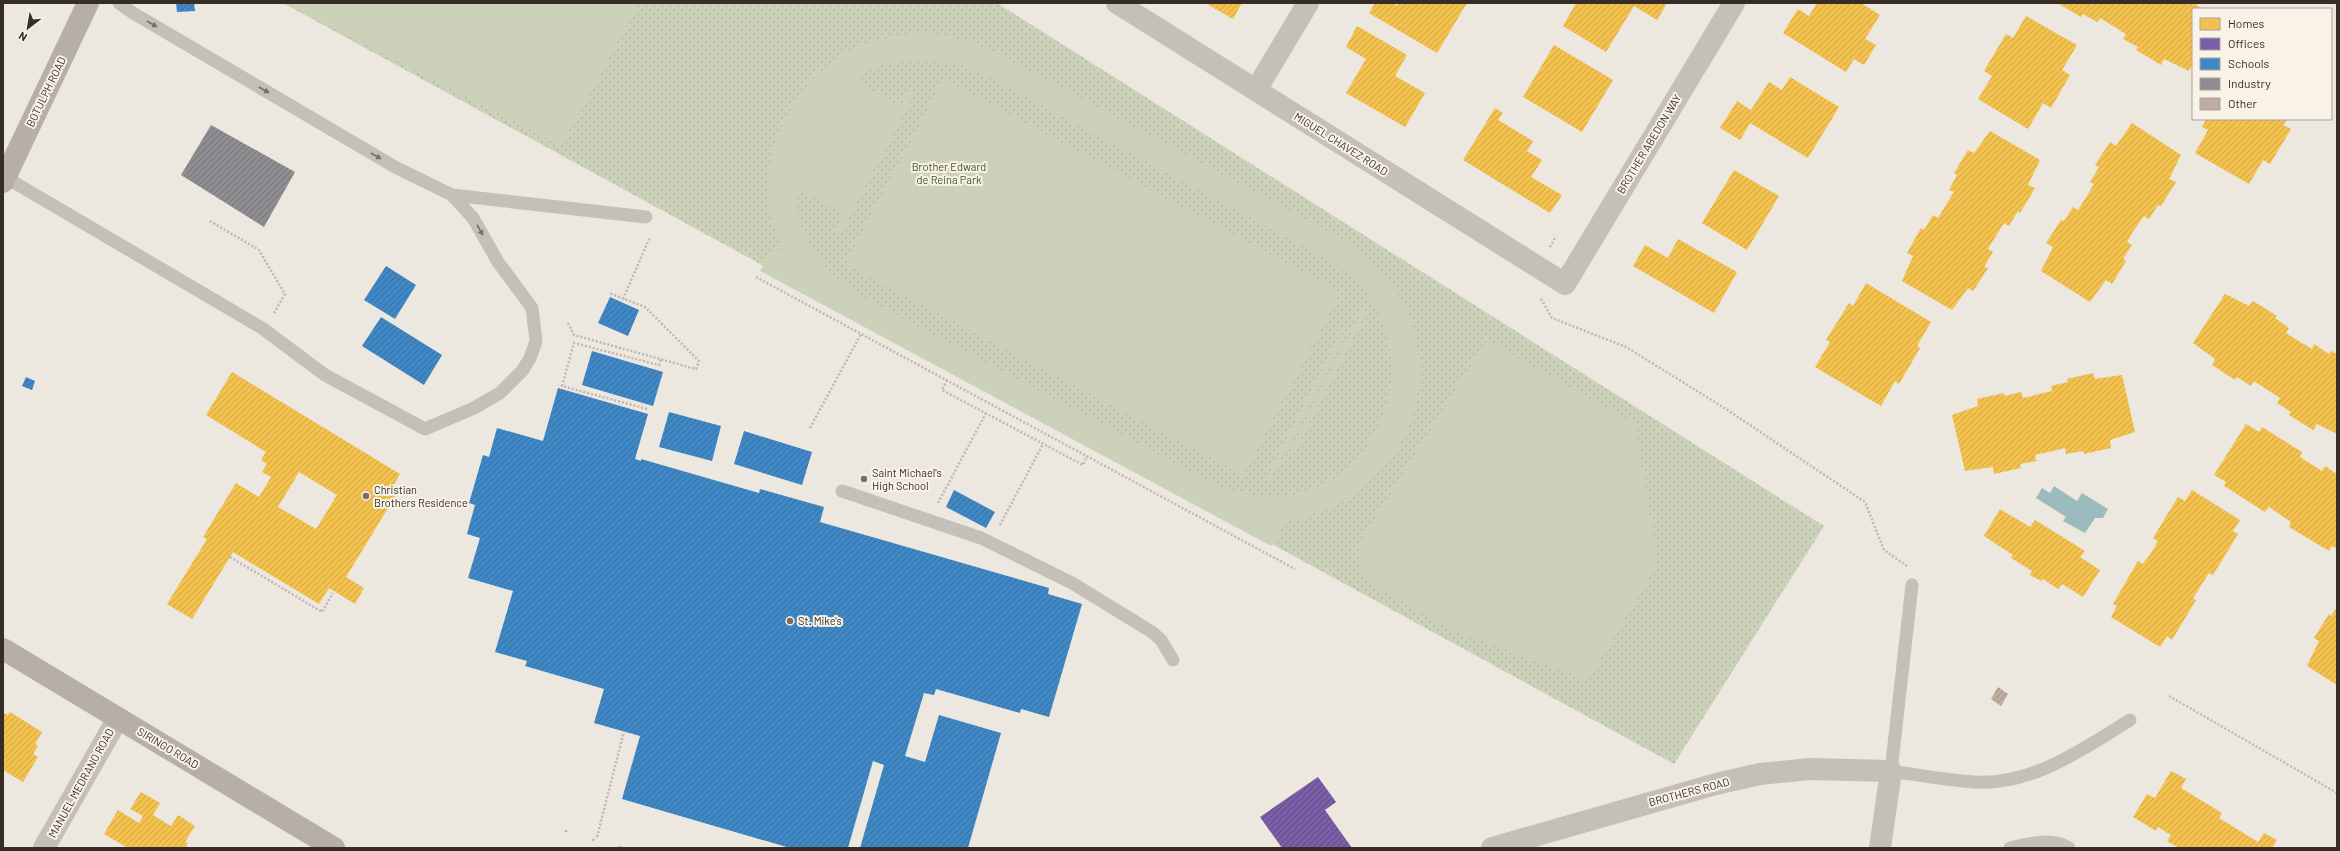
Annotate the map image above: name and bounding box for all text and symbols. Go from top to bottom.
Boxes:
north arrow [8,8,48,48]
legend [2192,8,2332,120]
text: Homes [2228,16,2265,30]
one-way arrow [146,21,158,28]
text: N [16,30,29,44]
text: Offices [2228,36,2265,50]
street label: BOTULPH ROAD [23,55,68,129]
text: Schools [2228,56,2269,70]
text: Industry [2228,76,2271,90]
one-way arrow [258,87,270,94]
street label: BROTHER ABEDON WAY [1614,92,1683,196]
text: Other [2228,96,2258,110]
street label: MIGUEL CHAVEZ ROAD [1292,109,1391,178]
one-way arrow [371,152,381,160]
park label: Brother Edward de Reina Park [912,160,986,186]
one-way arrow [476,224,483,236]
place label: Saint Michael's High School [872,466,942,492]
marker: Saint Michael's High School [859,474,869,484]
place label: Christian Brothers Residence [374,483,468,509]
marker: Christian Brothers Residence [361,491,371,501]
place label: St. Mike's [798,614,842,627]
marker: St. Mike's [785,616,795,626]
street label: SIRINGO ROAD [135,724,201,771]
street label: MANUEL MEDRANO ROAD [45,726,116,840]
street label: BROTHERS ROAD [1647,774,1731,809]

